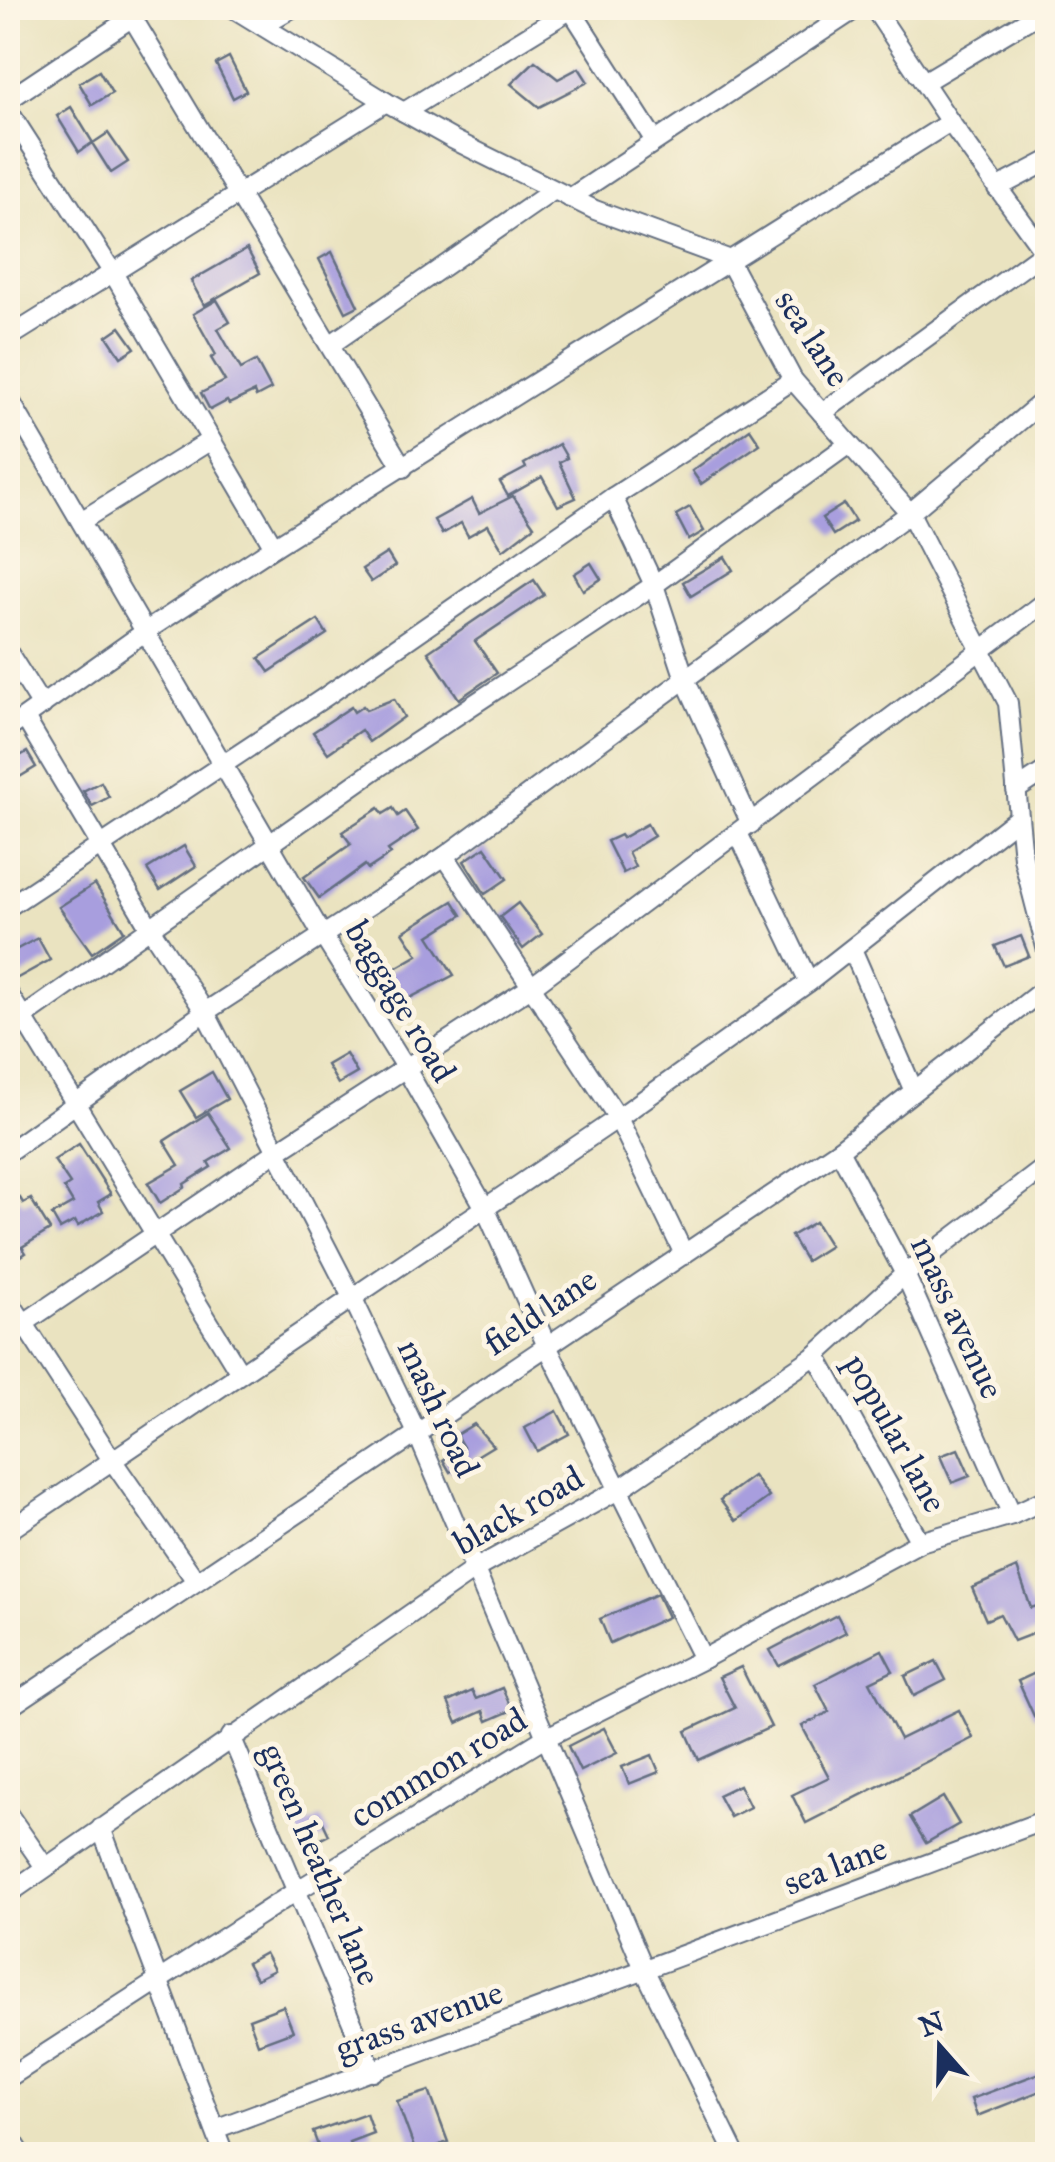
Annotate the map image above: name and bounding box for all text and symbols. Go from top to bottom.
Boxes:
street label: sea lane [765,282,860,395]
street label: baggage road [336,913,466,1090]
street label: mass avenue [901,1229,1014,1405]
street label: field lane [476,1258,605,1365]
street label: mash road [388,1332,489,1484]
street label: popular lane [834,1346,957,1520]
street label: black road [446,1456,591,1565]
street label: common road [342,1698,535,1837]
street label: green heather lane [250,1737,391,1991]
street label: sea lane [777,1826,893,1905]
street label: grass avenue [330,1970,509,2071]
north arrow [890,1997,990,2097]
text: N [914,2003,949,2044]

